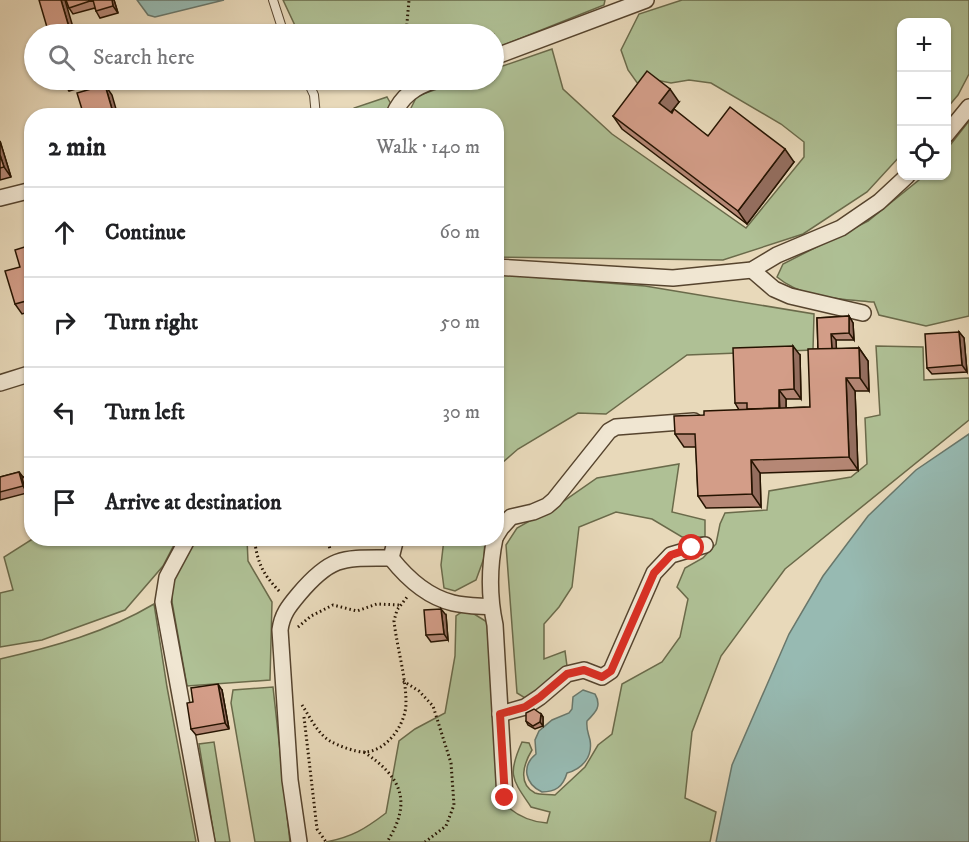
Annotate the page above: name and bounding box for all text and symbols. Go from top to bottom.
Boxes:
map controls [897,18,951,180]
button: + [897,18,951,72]
search box [24,24,504,90]
icon: search [45,41,78,74]
text: Search here [93,44,195,71]
button: − [897,72,951,126]
button: locate [897,126,951,180]
text: 2 min [48,131,106,164]
text: Walk · 140 m [376,135,480,160]
icon: ahead [48,216,81,249]
text: Continue [105,219,186,246]
text: 60 m [440,220,480,245]
icon: right [48,306,81,339]
text: Turn right [105,309,198,336]
text: 50 m [440,310,480,335]
icon: left [48,396,81,429]
text: Turn left [105,399,185,426]
text: 30 m [442,400,480,425]
icon: arrive [48,486,81,519]
text: Arrive at destination [105,489,282,516]
route start [678,534,704,560]
route end [491,784,517,810]

